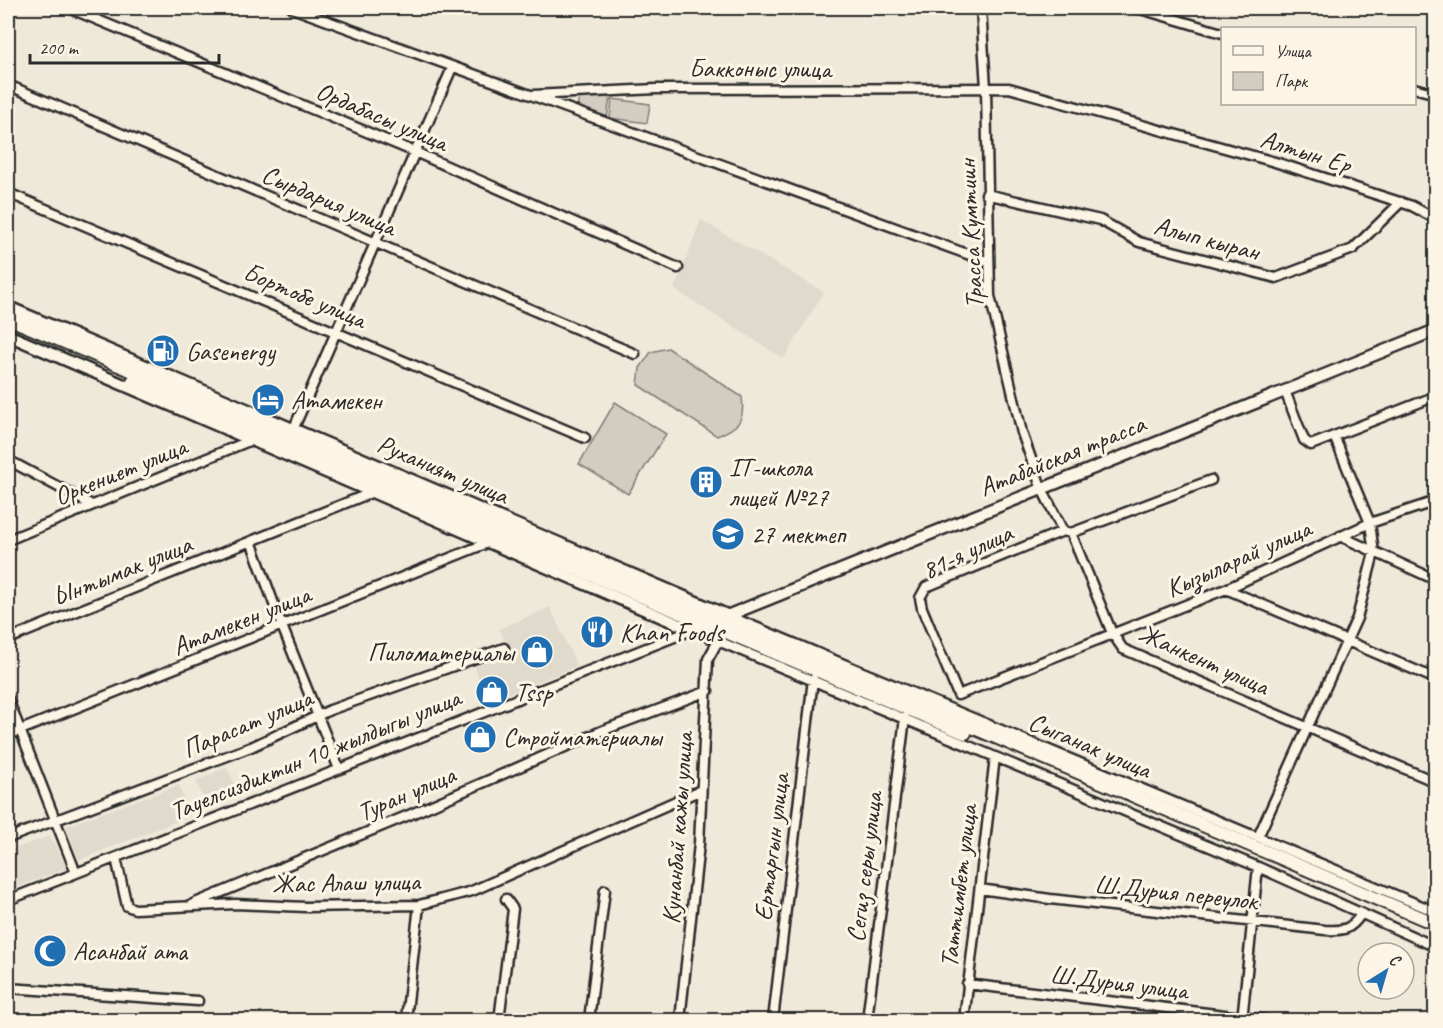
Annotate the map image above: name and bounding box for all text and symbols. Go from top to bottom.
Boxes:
scale bar [30,27,219,65]
legend [1221,27,1416,105]
text: 200 m [39,37,80,59]
text: Улица [1275,40,1312,62]
street label: Бакконыс улица [689,52,833,85]
text: Парк [1275,70,1309,92]
street label: Ордабасы улица [311,74,455,160]
street label: Алтын Ер [1257,122,1357,181]
street label: Трасса Кумтиин [950,156,991,310]
street label: Сырдария улица [257,157,403,244]
street label: Алып кыран [1151,209,1264,269]
street label: Бортобе улица [239,255,373,337]
fuel station icon: Gasenergy [145,333,181,369]
place label: Gasenergy [186,335,277,368]
hotel icon: Атамекен [250,382,286,418]
place label: Атамекен [291,384,383,417]
street label: Атабайская трасса [974,407,1152,504]
street label: Руханият улица [372,427,515,512]
street label: Оркениет улица [49,429,194,513]
place label: IT-школа лицей №27 [729,451,829,514]
building icon: IT-школа лицей №27 [688,464,724,500]
street label: Кызыларай улица [1161,511,1318,606]
street label: 81-я улица [917,515,1019,587]
school or university icon: 27 мектеп [710,516,746,552]
place label: 27 мектеп [751,518,847,551]
street label: Ынтымак улица [48,527,198,613]
street label: Атамекен улица [167,577,317,663]
restaurant icon: Khan Foods [579,614,615,650]
place label: Khan Foods [620,616,726,649]
street label: Жанкент улица [1134,616,1275,703]
shop icon: Пиломатериалы [519,634,555,670]
place label: Пиломатериалы [368,636,516,669]
shop icon: Tssp [474,674,510,710]
place label: Tssp [515,676,555,709]
street label: Тауелсиздиктин 10 жылдыгы улица [165,680,467,828]
street label: Парасат улица [177,680,319,766]
street label: Сыганак улица [1024,705,1157,787]
shop icon: Стройматериалы [462,719,498,755]
place label: Стройматериалы [503,721,664,754]
street label: Кунанбай кажы улица [654,729,701,925]
street label: Туран улица [352,757,462,829]
street label: Ертаргын улица [746,769,797,923]
street label: Сегиз серы улица [839,788,890,944]
street label: Таттимбет улица [932,800,985,969]
street label: Жас Алаш улица [272,865,422,900]
street label: Ш.Дурия переулок [1093,868,1261,918]
mosque icon: Асанбай ата [32,933,68,969]
place label: Асанбай ата [73,935,189,968]
north arrow [1356,941,1416,1001]
text: С [1385,949,1405,971]
street label: Ш.Дурия улица [1048,958,1192,1008]

